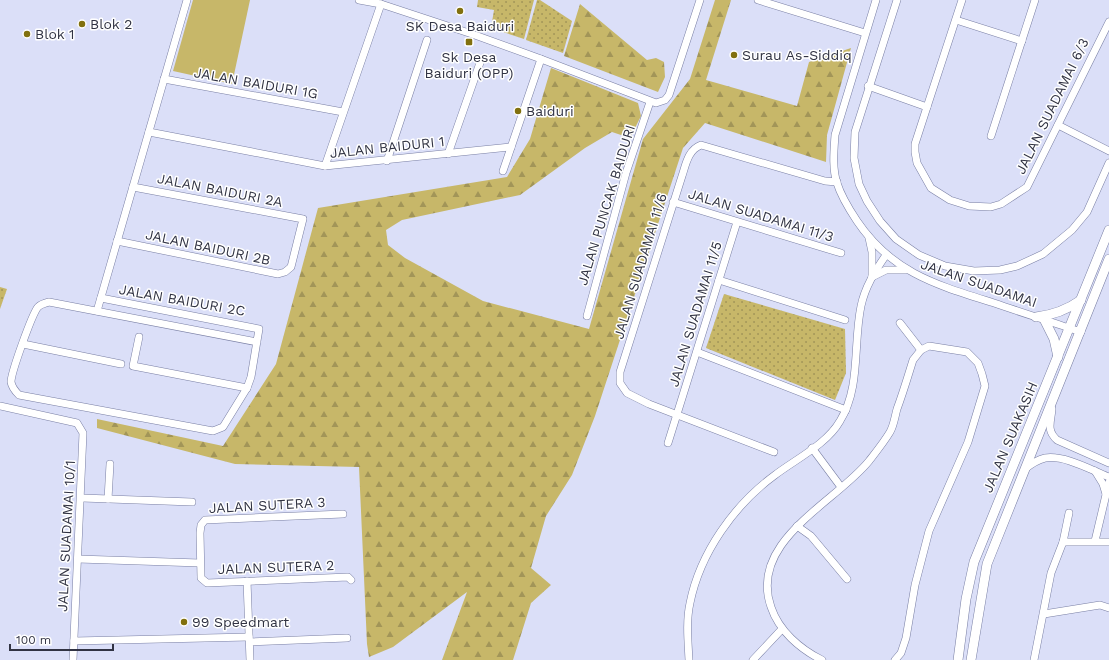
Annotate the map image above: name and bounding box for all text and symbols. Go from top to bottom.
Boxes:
marker: SK Desa Baiduri [455,6,465,16]
place label: Blok 2 [90,16,132,32]
place label: SK Desa Baiduri [406,18,514,34]
marker: Blok 2 [77,19,87,29]
place label: Blok 1 [35,26,74,42]
marker: Blok 1 [22,29,32,39]
street label: JALAN SUADAMAI 6/3 [1012,35,1092,177]
marker: Sk Desa Baiduri (OPP) [464,37,474,47]
place label: Surau As-Siddiq [742,47,852,63]
place label: Sk Desa Baiduri (OPP) [425,49,514,81]
marker: Surau As-Siddiq [729,50,739,60]
street label: JALAN BAIDURI 1G [193,64,319,102]
place label: Baiduri [526,103,574,119]
marker: Baiduri [513,106,523,116]
street label: JALAN PUNCAK BAIDURI [574,123,638,287]
street label: JALAN BAIDURI 1 [329,133,445,161]
street label: JALAN BAIDURI 2A [156,170,284,210]
street label: JALAN SUADAMAI 11/3 [686,185,836,245]
street label: JALAN SUADAMAI 11/6 [610,191,670,341]
street label: JALAN BAIDURI 2B [144,226,272,268]
street label: JALAN SUADAMAI 11/5 [665,239,725,389]
street label: JALAN SUADAMAI [919,256,1039,310]
street label: JALAN BAIDURI 2C [118,281,246,319]
street label: JALAN SUAKASIH [979,379,1041,495]
street label: JALAN SUADAMAI 10/1 [54,460,78,612]
street label: JALAN SUTERA 3 [208,494,326,516]
street label: JALAN SUTERA 2 [217,557,335,577]
place label: 99 Speedmart [192,614,289,630]
marker: 99 Speedmart [179,617,189,627]
scale bar [10,626,113,652]
text: 100 m [16,633,51,647]

